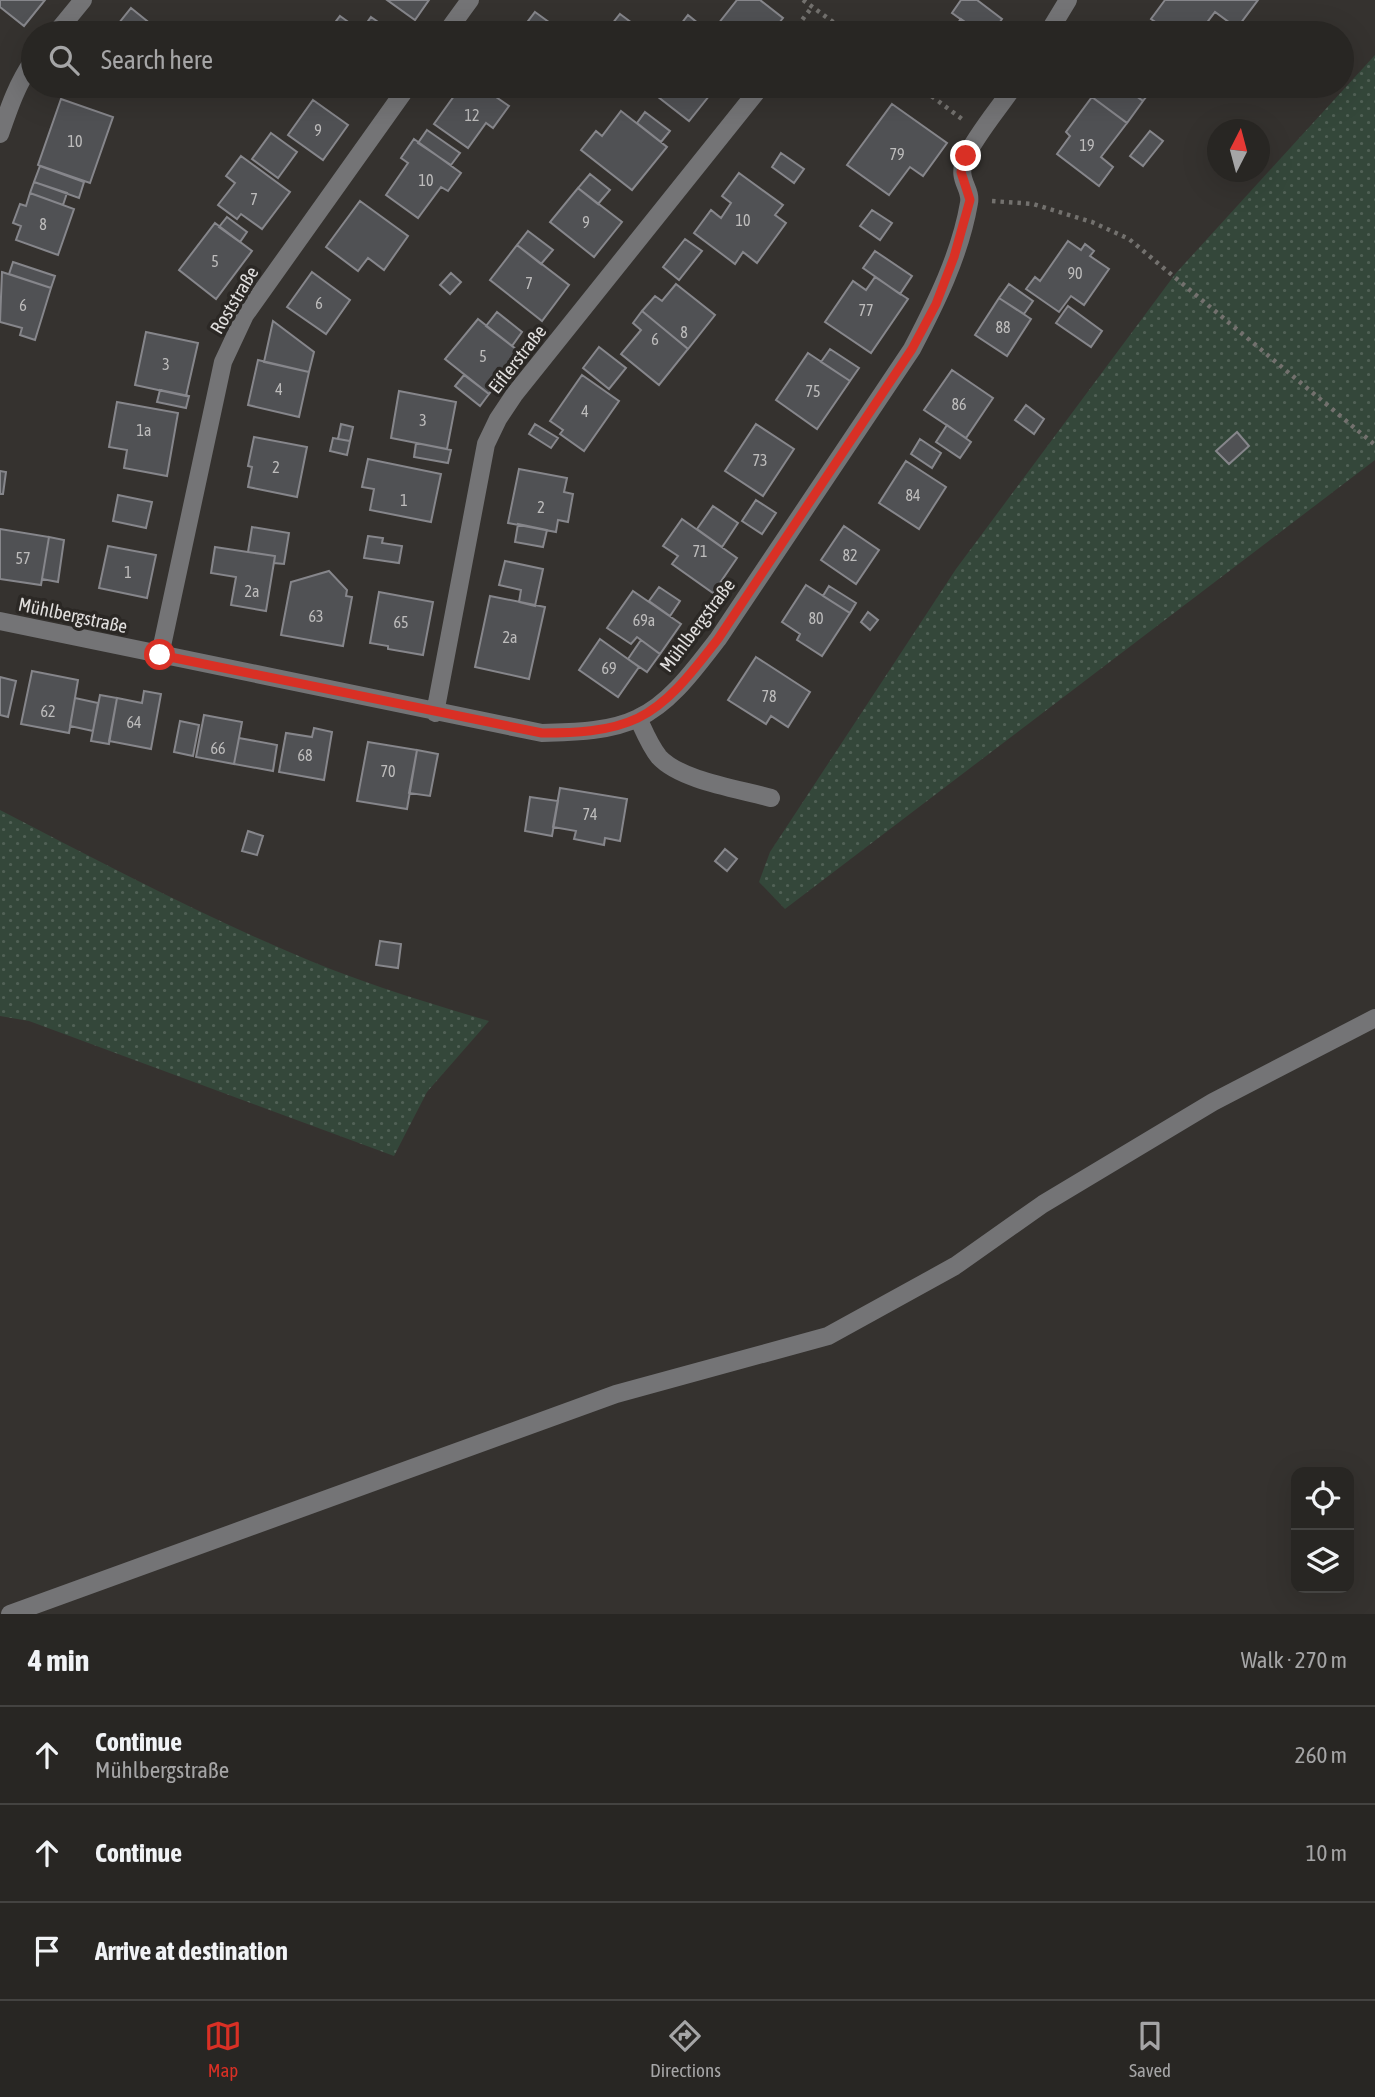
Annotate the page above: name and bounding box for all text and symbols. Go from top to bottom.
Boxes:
search box [21,21,1354,98]
icon: search [45,41,83,79]
text: Search here [101,45,213,75]
house number: 12 [464,106,480,124]
north arrow [1207,119,1270,182]
house number: 9 [314,121,322,139]
house number: 10 [67,132,83,150]
house number: 19 [1079,136,1095,154]
route end [950,140,981,171]
house number: 79 [889,145,905,163]
house number: 10 [418,171,434,189]
house number: 7 [250,190,258,208]
house number: 10 [735,211,751,229]
house number: 9 [582,213,590,231]
house number: 8 [39,215,47,233]
house number: 5 [211,252,219,270]
street label: Roststraße [205,262,263,338]
house number: 90 [1067,264,1083,282]
house number: 7 [525,274,533,292]
house number: 6 [315,294,323,312]
house number: 6 [19,296,27,314]
house number: 77 [858,301,874,319]
house number: 88 [995,318,1011,336]
street label: Eiflerstraße [484,320,550,398]
house number: 8 [680,323,688,341]
house number: 6 [651,330,659,348]
house number: 5 [479,347,487,365]
house number: 3 [162,355,170,373]
house number: 4 [275,380,283,398]
house number: 75 [805,382,821,400]
house number: 86 [951,395,967,413]
house number: 4 [581,402,589,420]
house number: 3 [419,411,427,429]
house number: 1a [137,421,151,439]
house number: 73 [752,451,768,469]
house number: 2 [272,458,280,476]
house number: 84 [905,486,921,504]
house number: 1 [400,491,408,509]
house number: 2 [537,498,545,516]
house number: 71 [692,542,708,560]
house number: 82 [842,546,858,564]
house number: 57 [15,549,31,567]
house number: 1 [124,563,132,581]
street label: Mühlbergstraße [655,574,739,676]
house number: 2a [245,582,259,600]
street label: Mühlbergstraße [17,593,129,637]
house number: 63 [308,607,324,625]
house number: 80 [808,609,824,627]
house number: 69a [633,611,655,629]
house number: 65 [393,613,409,631]
house number: 2a [503,628,517,646]
route start [144,639,175,670]
house number: 69 [601,659,617,677]
house number: 78 [761,687,777,705]
house number: 62 [40,702,56,720]
house number: 64 [126,713,142,731]
house number: 66 [210,739,226,757]
house number: 68 [297,746,313,764]
house number: 70 [380,762,396,780]
house number: 74 [582,805,598,823]
map controls [1291,1467,1354,1593]
button: locate [1291,1467,1354,1530]
button: layers [1291,1530,1354,1593]
text: 4 min [28,1643,89,1677]
text: Walk · 270 m [1241,1647,1347,1673]
text: Continue [95,1727,182,1757]
icon: ahead [28,1736,66,1774]
text: 260 m [1295,1742,1347,1768]
text: Mühlbergstraße [95,1757,229,1783]
icon: ahead [28,1834,66,1872]
text: Continue [95,1838,182,1868]
text: 10 m [1306,1840,1347,1866]
icon: arrive [28,1932,66,1970]
text: Arrive at destination [95,1936,288,1966]
tab: Map [204,2017,242,2081]
tab: Directions [650,2017,721,2081]
tab: Saved [1129,2017,1171,2081]

